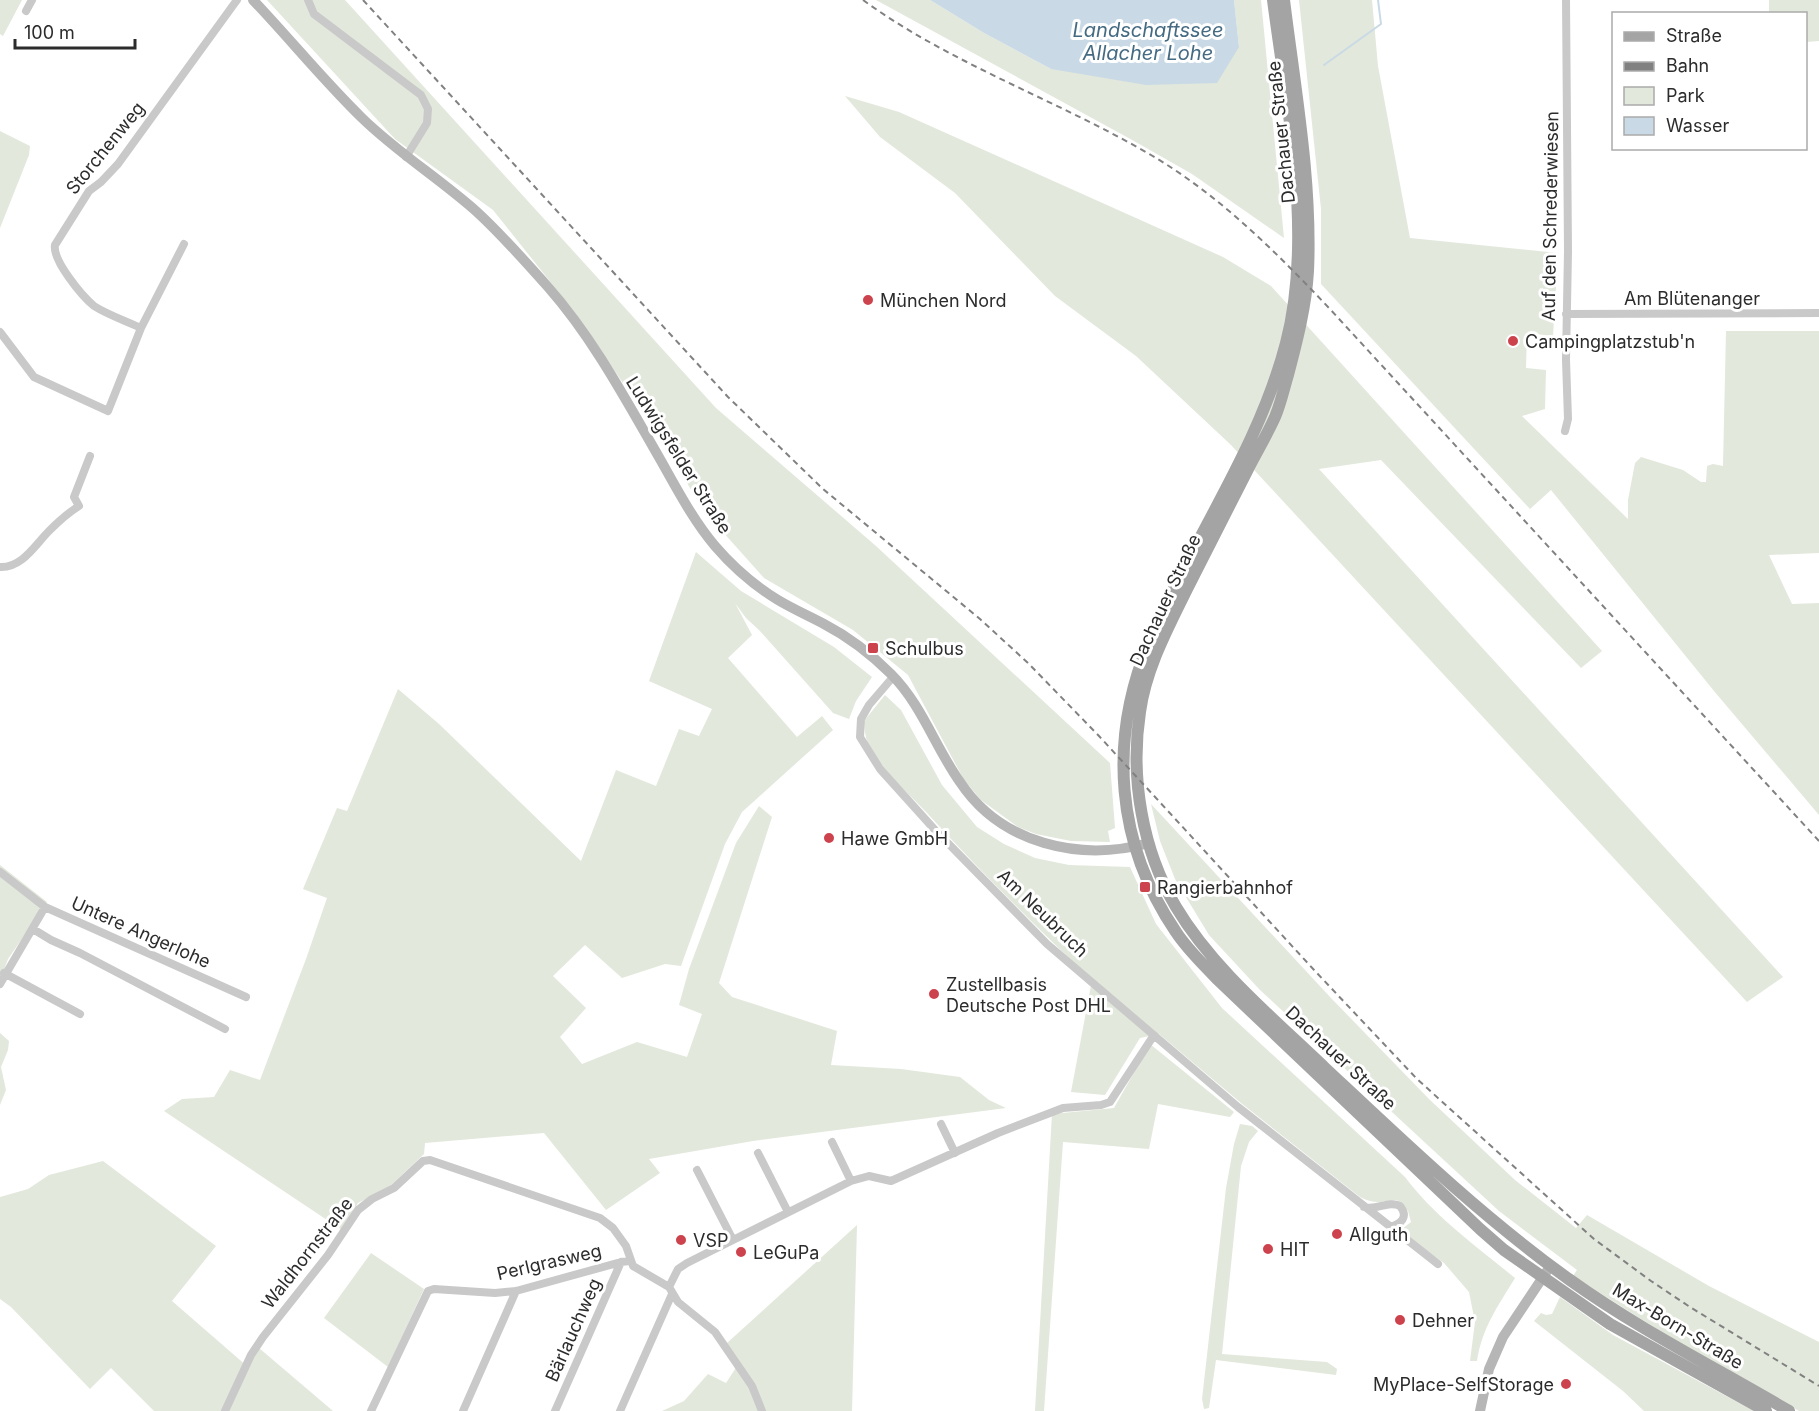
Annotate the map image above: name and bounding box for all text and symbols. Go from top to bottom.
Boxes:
scale bar [15,12,135,50]
legend [1612,12,1807,150]
water label: Landschaftssee Allacher Lohe [1072,18,1224,65]
text: 100 m [24,22,75,43]
text: Straße [1666,25,1722,46]
text: Bahn [1666,55,1709,76]
street label: Dachauer Straße [1263,60,1299,204]
text: Park [1666,85,1705,106]
street label: Storchenweg [61,98,149,198]
street label: Auf den Schrederwiesen [1538,111,1562,321]
text: Wasser [1666,115,1729,136]
street label: Am Blütenanger [1624,288,1760,309]
place label: München Nord [880,290,1007,311]
marker: München Nord [861,293,875,307]
place label: Campingplatzstub'n [1525,331,1695,352]
marker: Campingplatzstub'n [1506,334,1520,348]
street label: Ludwigsfelder Straße [622,372,736,538]
street label: Dachauer Straße [1125,531,1205,669]
place label: Schulbus [885,638,964,659]
marker: Schulbus [866,641,880,655]
place label: Hawe GmbH [841,828,948,849]
marker: Hawe GmbH [822,831,836,845]
street label: Am Neubruch [994,865,1092,961]
place label: Rangierbahnhof [1157,877,1293,898]
marker: Rangierbahnhof [1138,880,1152,894]
street label: Untere Angerlohe [68,892,214,972]
place label: Zustellbasis Deutsche Post DHL [946,974,1111,1016]
marker: Zustellbasis Deutsche Post DHL [927,987,941,1001]
street label: Dachauer Straße [1282,1002,1400,1114]
street label: Waldhornstraße [257,1193,357,1313]
place label: Allguth [1349,1224,1408,1245]
marker: Allguth [1330,1227,1344,1241]
place label: VSP [693,1230,728,1251]
marker: VSP [674,1233,688,1247]
place label: HIT [1280,1239,1310,1260]
street label: Perlgrasweg [495,1240,603,1284]
place label: LeGuPa [753,1242,819,1263]
marker: HIT [1261,1242,1275,1256]
marker: LeGuPa [734,1245,748,1259]
street label: Bärlauchweg [541,1275,605,1385]
street label: Max-Born-Straße [1609,1279,1747,1373]
place label: Dehner [1412,1310,1474,1331]
marker: Dehner [1393,1313,1407,1327]
place label: MyPlace-SelfStorage [1373,1374,1554,1395]
marker: MyPlace-SelfStorage [1559,1377,1573,1391]

